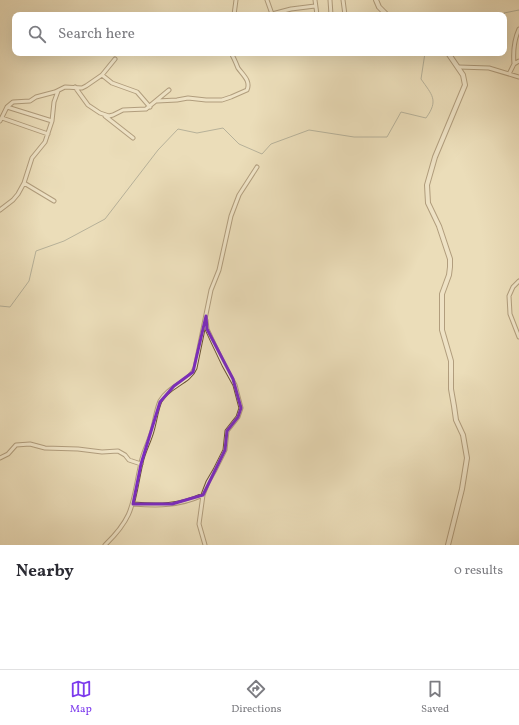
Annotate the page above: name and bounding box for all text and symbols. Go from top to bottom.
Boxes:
search box [12,12,507,56]
icon: search [26,23,48,45]
text: Search here [58,24,135,45]
text: Nearby [16,560,74,583]
text: 0 results [454,562,503,580]
tab: Map [70,678,92,717]
tab: Directions [231,678,282,717]
tab: Saved [421,678,449,717]

